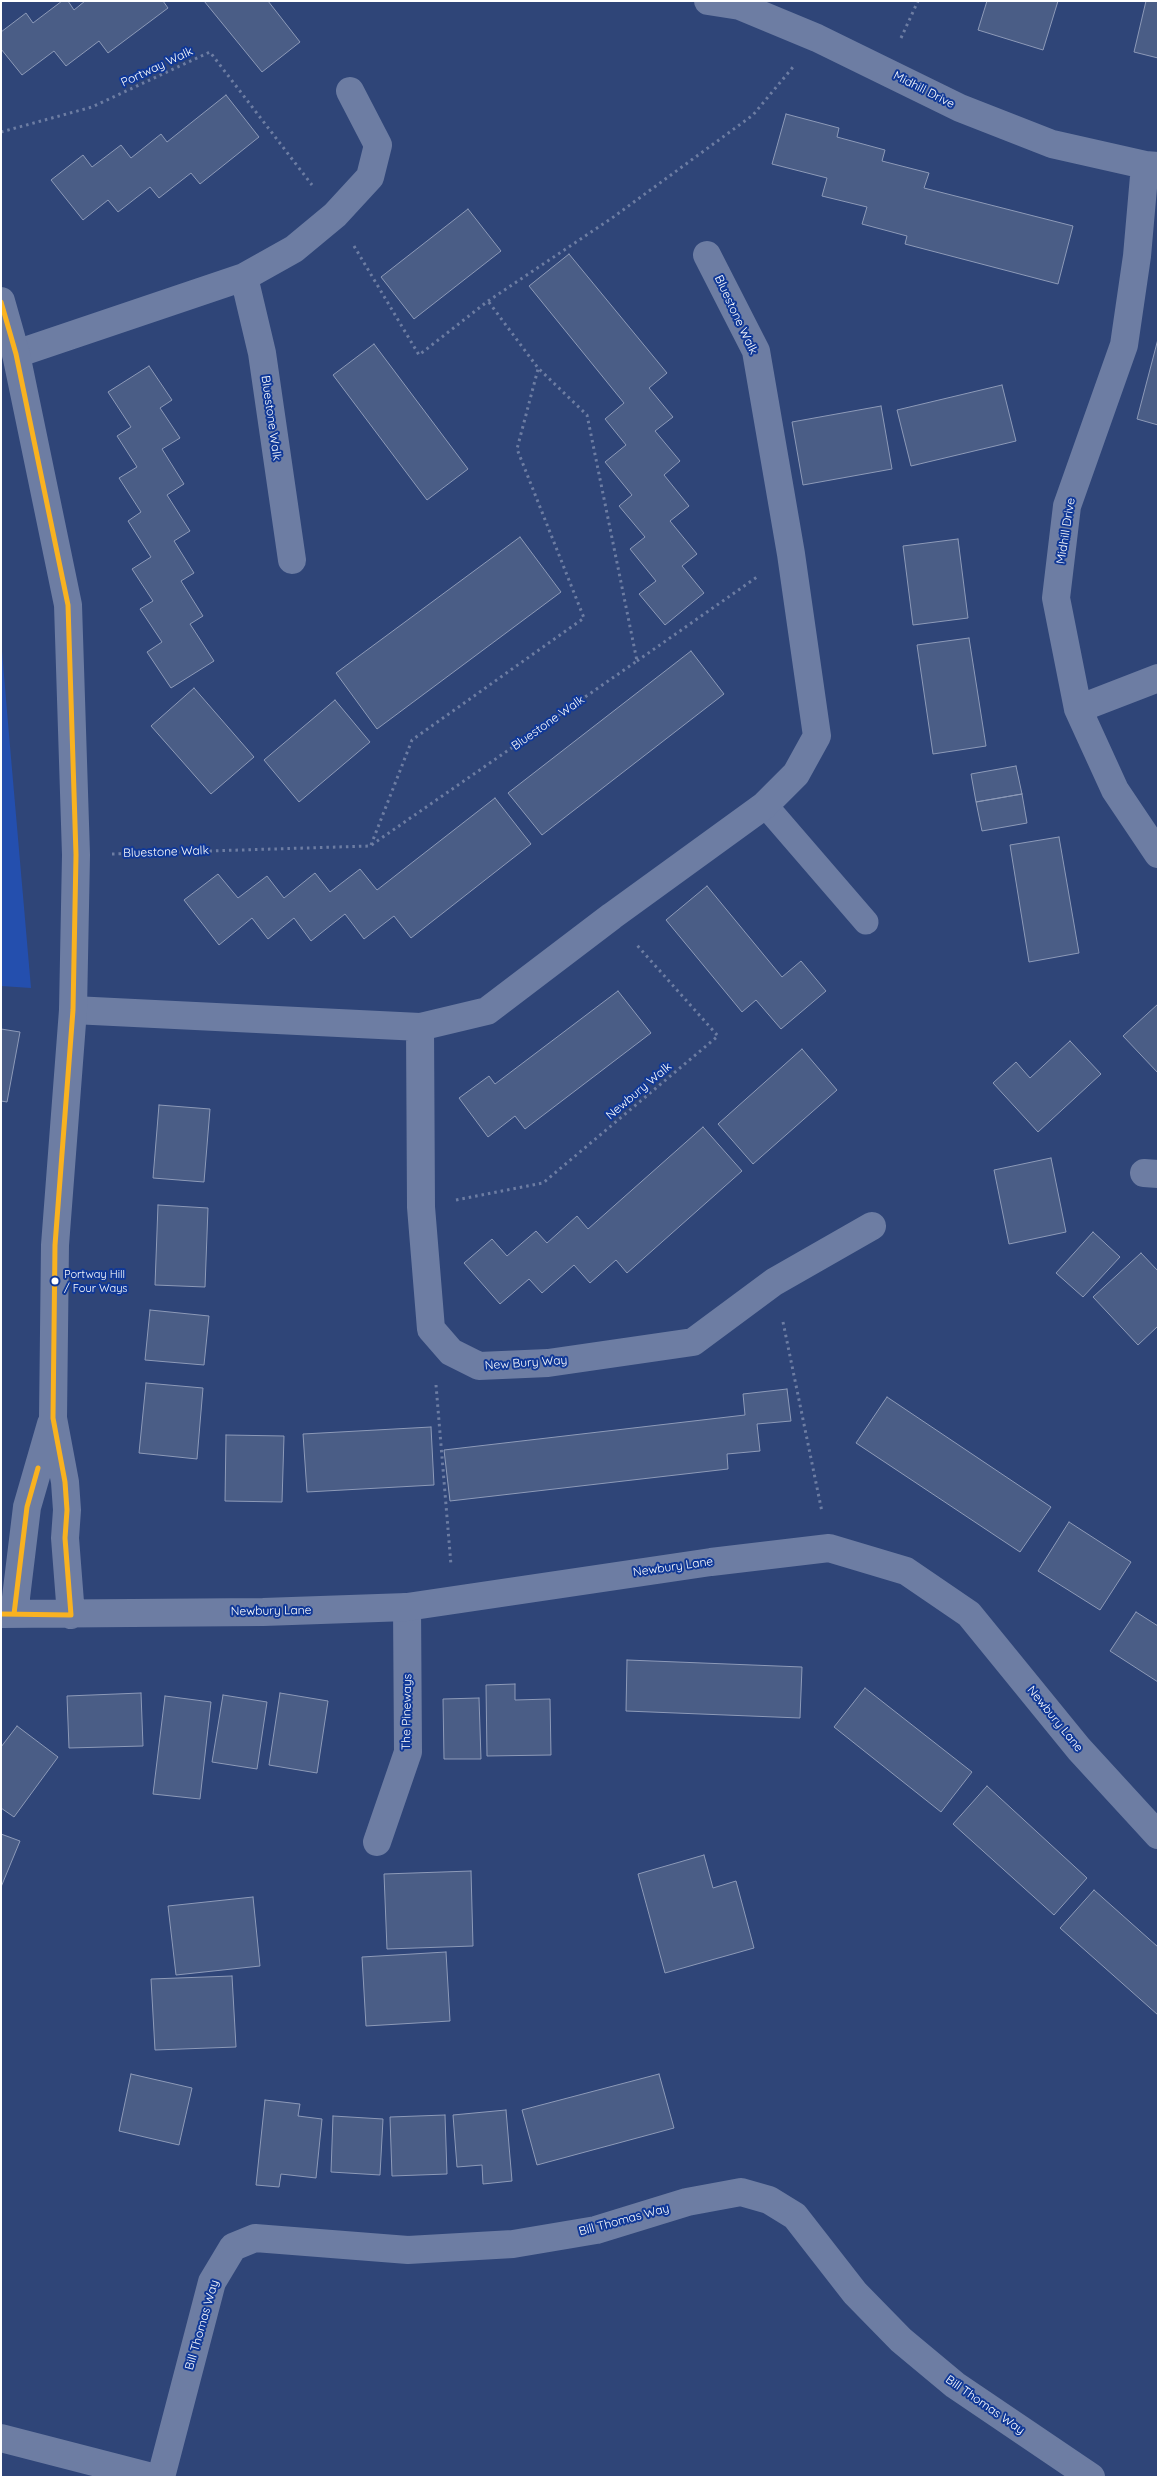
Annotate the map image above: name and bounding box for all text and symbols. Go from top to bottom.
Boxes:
street label: Portway Walk [119,44,195,90]
street label: Midhill Drive [891,68,957,112]
street label: Bluestone Walk [711,273,761,357]
street label: Bluestone Walk [258,374,284,462]
street label: Midhill Drive [1054,497,1078,565]
street label: Bluestone Walk [509,692,587,754]
street label: Bluestone Walk [123,843,209,861]
street label: Newbury Walk [603,1059,675,1123]
place label: Portway Hill / Four Ways [64,1268,127,1294]
marker: Portway Hill / Four Ways [50,1276,60,1286]
street label: New Bury Way [484,1353,568,1373]
street label: Newbury Lane [632,1554,714,1580]
street label: Newbury Lane [231,1603,311,1619]
street label: The Pineways [399,1674,415,1750]
street label: Newbury Lane [1024,1683,1086,1755]
street label: Bill Thomas Way [577,2201,671,2239]
street label: Bill Thomas Way [182,2278,222,2372]
street label: Bill Thomas Way [943,2372,1027,2438]

